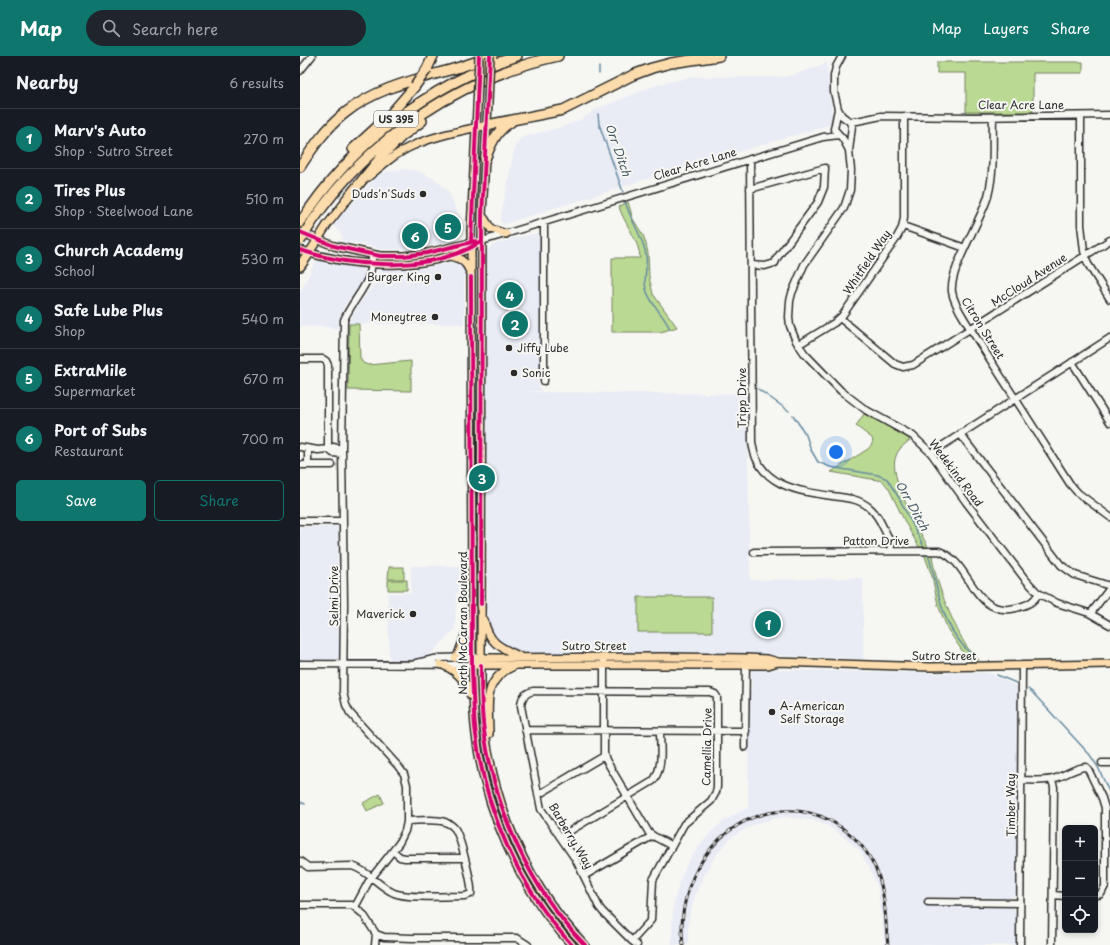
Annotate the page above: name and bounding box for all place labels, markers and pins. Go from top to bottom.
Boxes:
place label: Duds'n'Suds [352,185,415,202]
marker: Duds'n'Suds [418,189,428,199]
pin: 5 [435,212,461,242]
pin: 6 [402,221,428,251]
place label: Burger King [367,268,430,285]
marker: Burger King [433,272,443,282]
pin: 4 [497,280,523,310]
place label: Moneytree [371,308,427,325]
pin: 2 [502,309,528,339]
marker: Moneytree [430,312,440,322]
place label: Jiffy Lube [517,339,569,356]
marker: Jiffy Lube [504,343,514,353]
place label: Sonic [522,364,551,381]
marker: Sonic [509,368,519,378]
pin: 3 [469,463,495,493]
place label: Maverick [356,605,405,622]
marker: Maverick [408,609,418,619]
pin: 1 [755,609,781,639]
place label: A-American Self Storage [780,697,845,727]
marker: A-American Self Storage [767,707,777,717]

